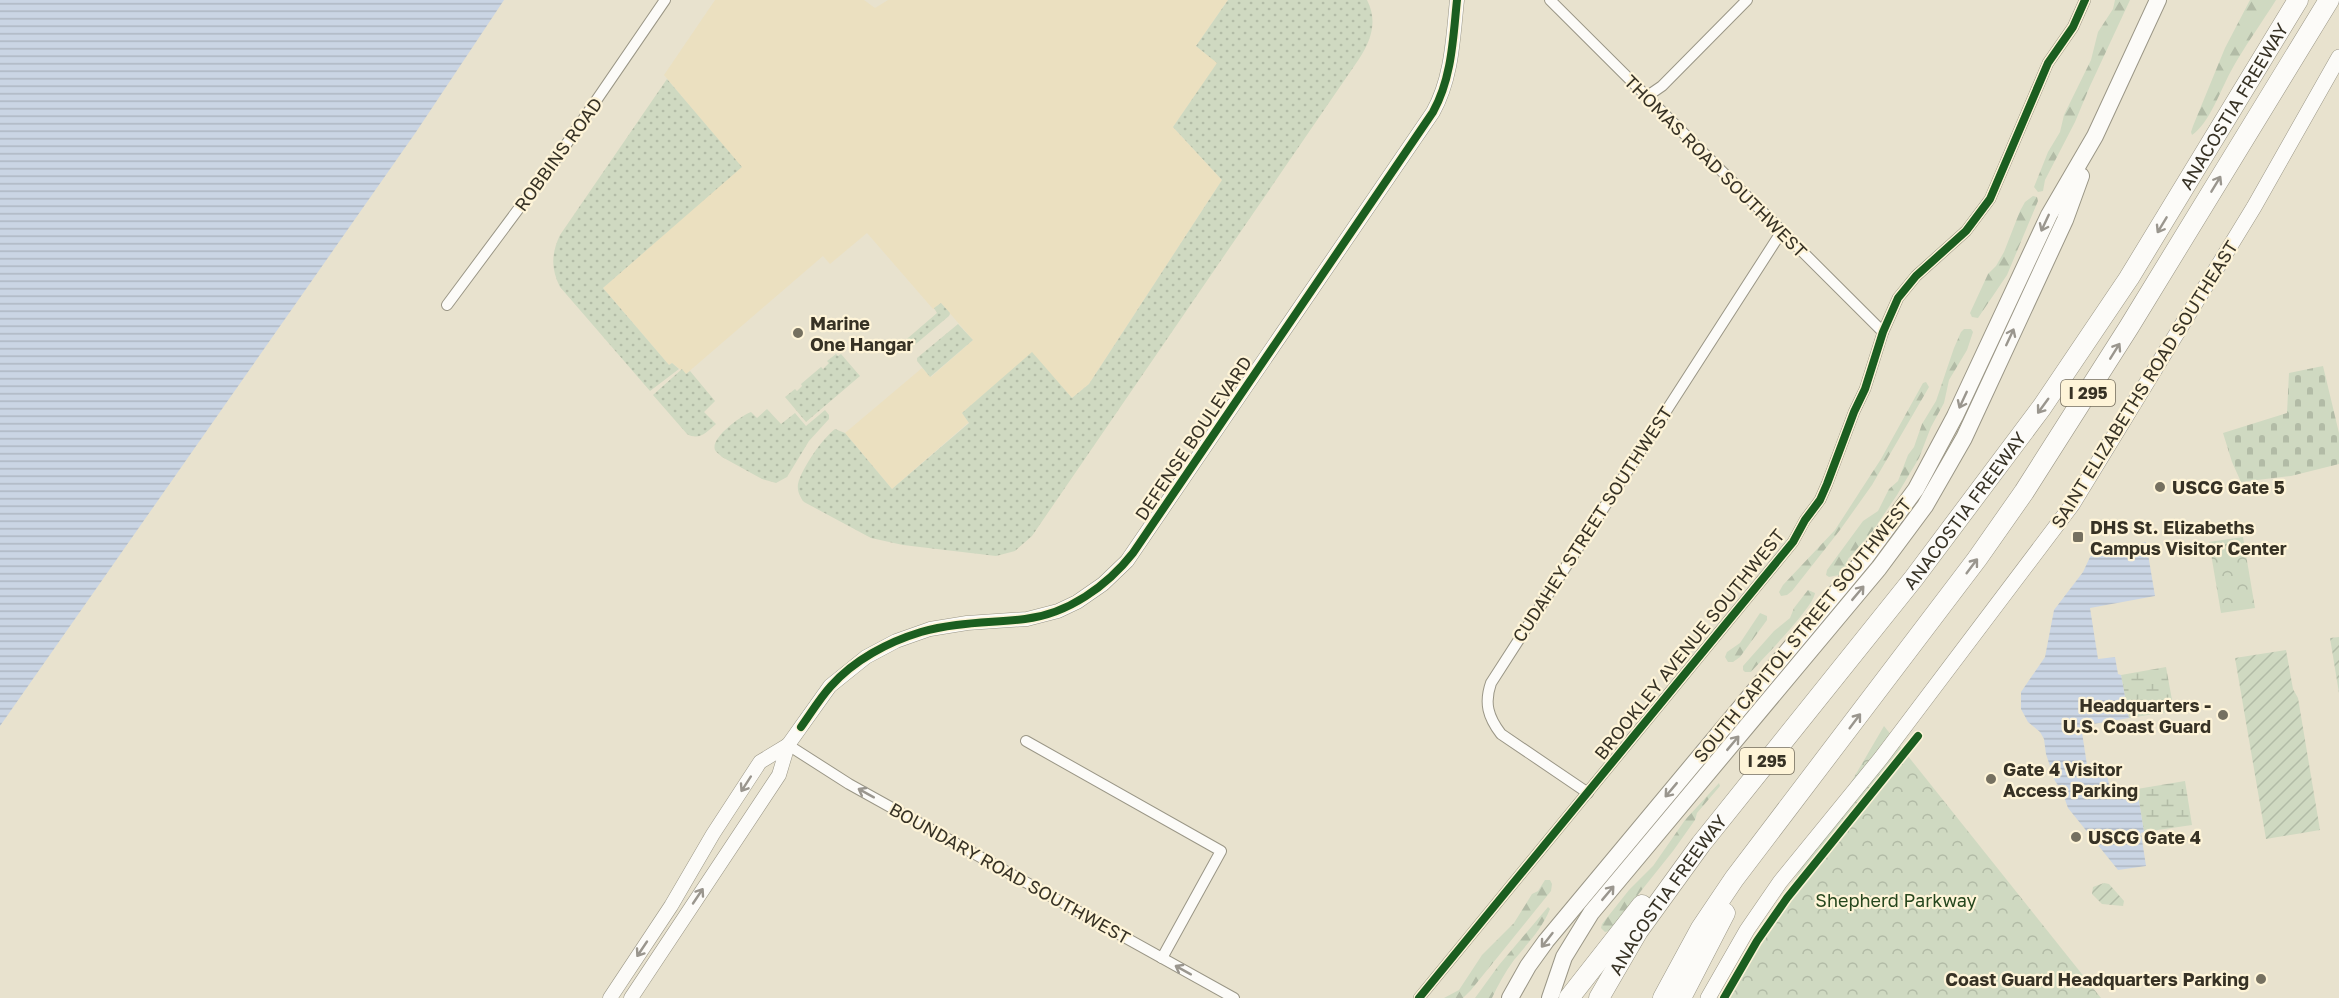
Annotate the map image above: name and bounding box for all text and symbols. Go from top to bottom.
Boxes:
street label: ANACOSTIA FREEWAY [2175,19,2293,193]
street label: THOMAS ROAD SOUTHWEST [1620,70,1812,262]
street label: ROBBINS ROAD [509,93,607,215]
one-way arrow [2211,176,2223,193]
one-way arrow [2039,214,2051,232]
one-way arrow [2155,216,2167,233]
street label: SAINT ELIZABETHS ROAD SOUTHEAST [2046,236,2242,532]
place label: Marine One Hangar [810,312,913,355]
marker: Marine One Hangar [791,326,805,340]
one-way arrow [2006,328,2017,346]
one-way arrow [2109,343,2121,360]
street label: DEFENSE BOULEVARD [1130,352,1256,524]
road number: I 295 [2061,380,2115,406]
one-way arrow [1956,390,1968,408]
one-way arrow [2037,397,2049,413]
street label: CUDAHEY STREET SOUTHWEST [1507,402,1677,646]
street label: ANACOSTIA FREEWAY [1898,427,2031,594]
place label: USCG Gate 5 [2172,476,2285,498]
marker: USCG Gate 5 [2153,480,2167,494]
street label: SOUTH CAPITOL STREET SOUTHWEST [1688,493,1916,767]
place label: DHS St. Elizabeths Campus Visitor Center [2090,516,2287,559]
street label: BROOKLEY AVENUE SOUTHWEST [1589,524,1789,764]
marker: DHS St. Elizabeths Campus Visitor Center [2071,530,2085,544]
one-way arrow [1966,558,1978,574]
one-way arrow [1851,585,1864,601]
place label: Headquarters - U.S. Coast Guard [2063,694,2211,737]
marker: Headquarters - U.S. Coast Guard [2216,708,2230,722]
one-way arrow [1849,714,1861,730]
one-way arrow [1726,735,1739,751]
road number: I 295 [1740,748,1794,774]
place label: Gate 4 Visitor Access Parking [2003,758,2138,801]
marker: Gate 4 Visitor Access Parking [1984,772,1998,786]
one-way arrow [740,775,753,792]
one-way arrow [1664,782,1678,797]
one-way arrow [858,787,875,799]
street label: BOUNDARY ROAD SOUTHWEST [886,797,1134,949]
street label: ANACOSTIA FREEWAY [1604,810,1731,979]
place label: USCG Gate 4 [2088,826,2201,848]
marker: USCG Gate 4 [2069,830,2083,844]
one-way arrow [1601,885,1614,901]
one-way arrow [692,888,704,905]
park label: Shepherd Parkway [1815,889,1977,911]
one-way arrow [1540,932,1553,948]
one-way arrow [636,940,648,956]
one-way arrow [1175,964,1192,976]
place label: Coast Guard Headquarters Parking [1945,968,2249,990]
marker: Coast Guard Headquarters Parking [2254,972,2268,986]

